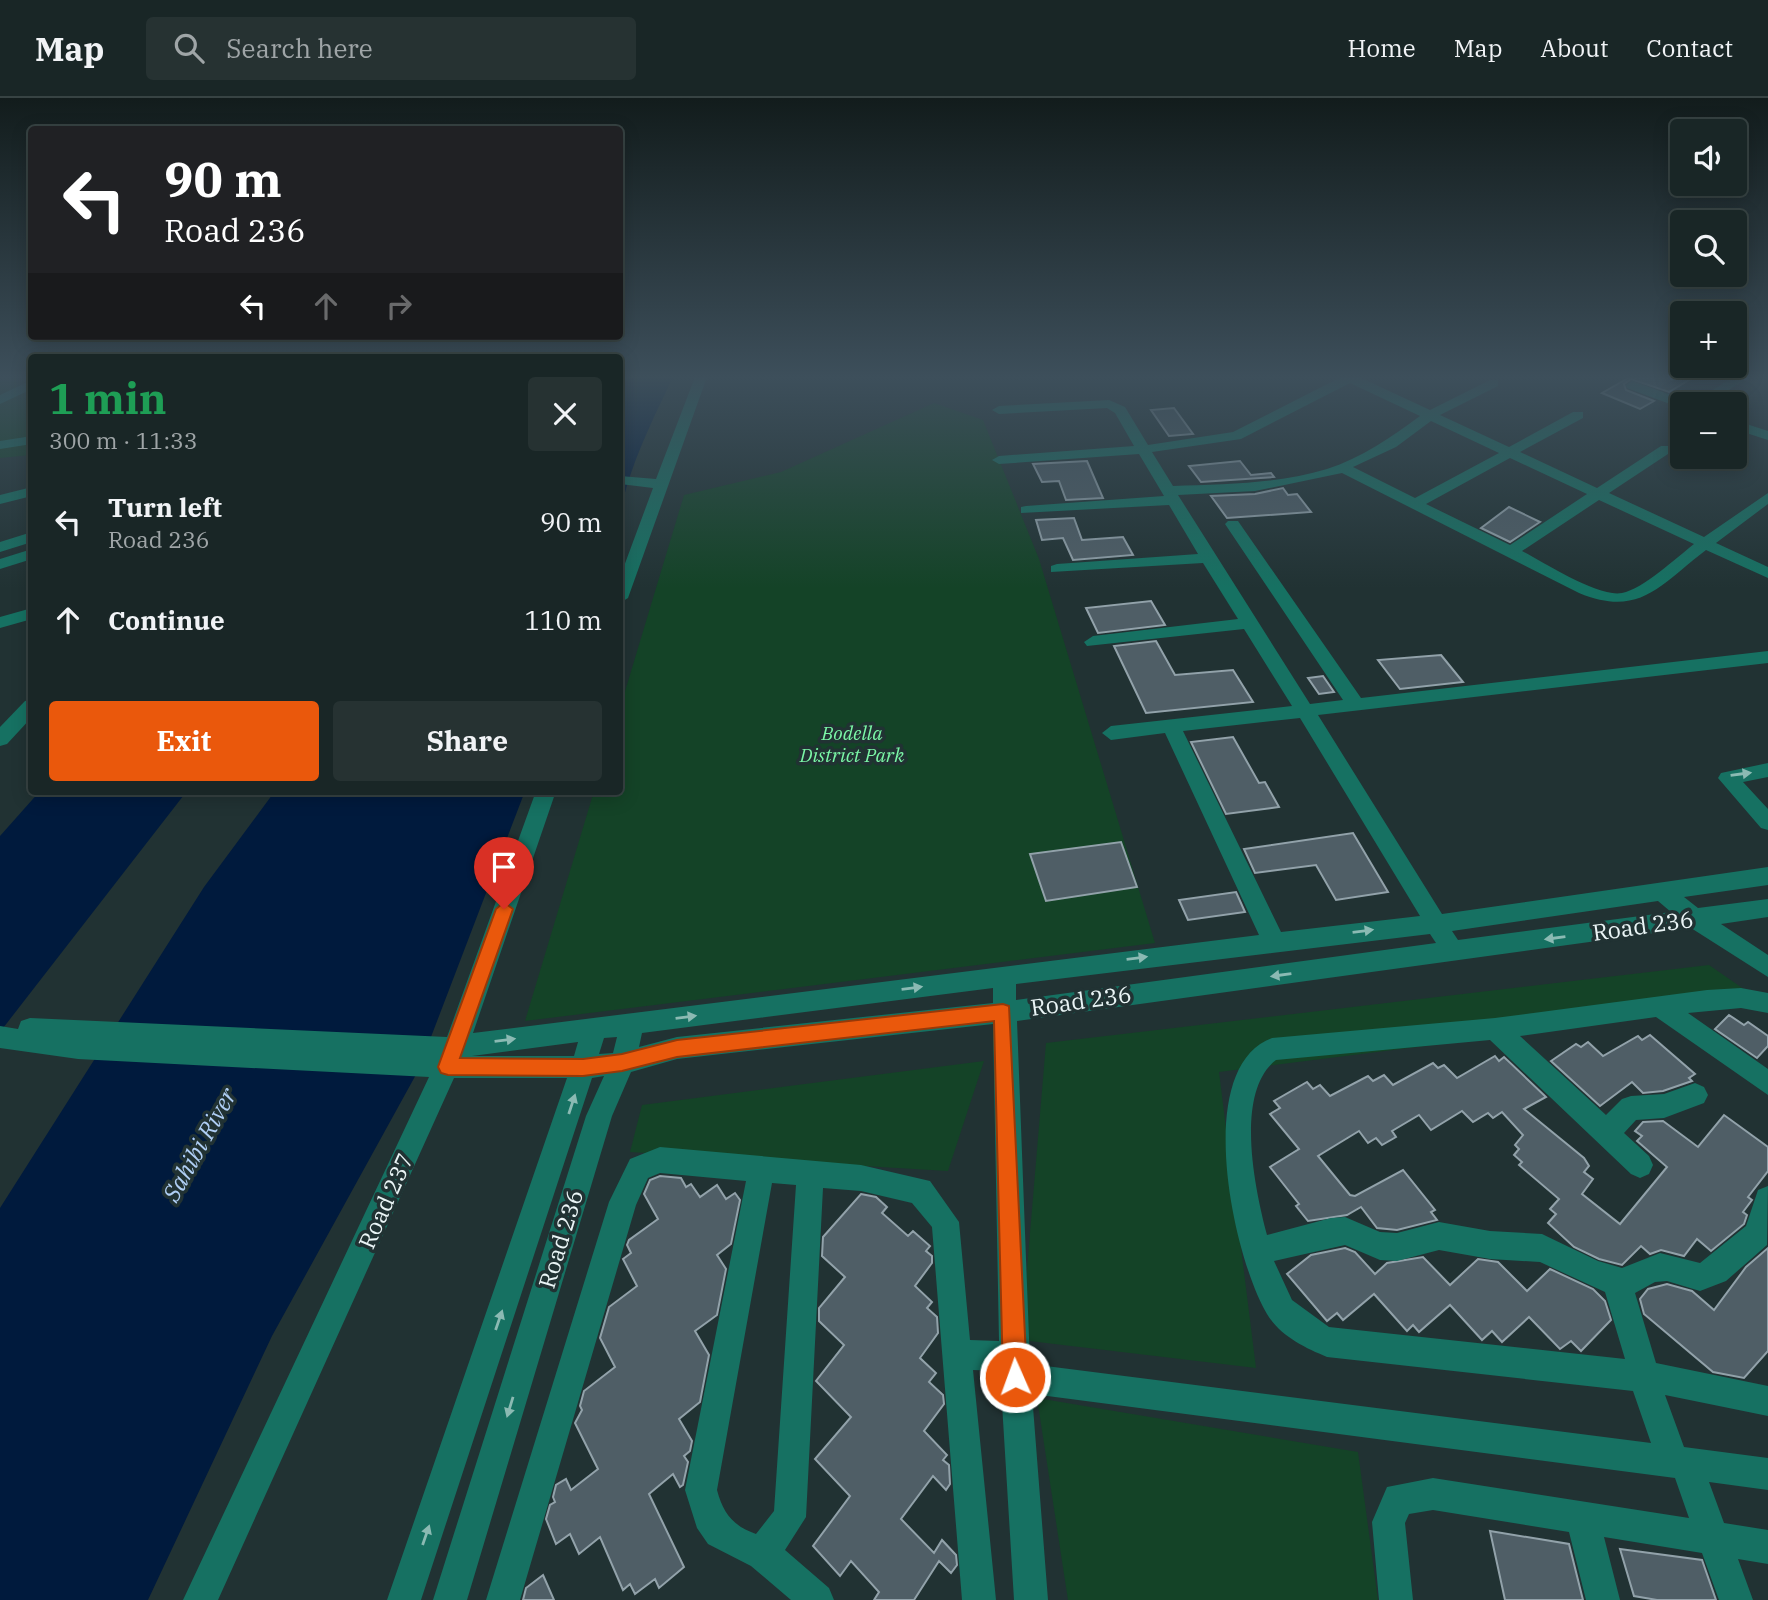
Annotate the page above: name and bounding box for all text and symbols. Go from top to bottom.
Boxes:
search box [146,17,636,80]
text: Map [35,27,104,70]
icon: search [170,29,208,67]
text: Search here [226,31,373,65]
text: Home [1348,32,1416,64]
text: Map [1454,32,1502,64]
text: About [1540,32,1608,64]
text: Contact [1646,32,1733,64]
map controls [1670,119,1747,469]
button: sound [1670,119,1747,196]
text: 90 m [164,147,282,210]
icon: left [49,154,140,245]
text: Road 236 [164,209,305,251]
button: search [1670,210,1747,287]
icon: left [234,287,272,325]
icon: ahead [307,287,345,325]
icon: right [380,287,418,325]
button: + [1670,301,1747,378]
text: 1 min [49,371,167,426]
button: close [528,377,602,451]
button: − [1670,392,1747,469]
text: 300 m · 11:33 [49,425,198,455]
text: Turn left [108,490,222,524]
icon: left [49,503,87,541]
text: 90 m [540,505,602,539]
text: Road 236 [108,524,210,554]
icon: ahead [49,601,87,639]
text: Continue [108,603,225,637]
text: 110 m [524,603,602,637]
button: Exit [49,701,319,781]
button: Share [333,701,602,781]
park label: Bodella District Park [799,721,905,767]
one-way arrow [1731,768,1753,779]
pin [474,837,534,909]
icon: arrive [485,848,523,886]
street label: Road 236 [1590,903,1695,947]
one-way arrow [1352,926,1374,937]
one-way arrow [1544,933,1566,944]
one-way arrow [1126,953,1148,964]
one-way arrow [1270,969,1292,980]
street label: Road 236 [1028,978,1133,1022]
one-way arrow [901,982,923,993]
one-way arrow [675,1011,697,1022]
one-way arrow [494,1035,516,1046]
water label: Sahibi River [154,1081,244,1208]
one-way arrow [567,1094,577,1115]
street label: Road 237 [351,1148,419,1253]
street label: Road 236 [531,1186,589,1292]
one-way arrow [494,1309,505,1330]
position arrow [978,1340,1052,1414]
one-way arrow [504,1396,514,1417]
one-way arrow [421,1525,432,1546]

